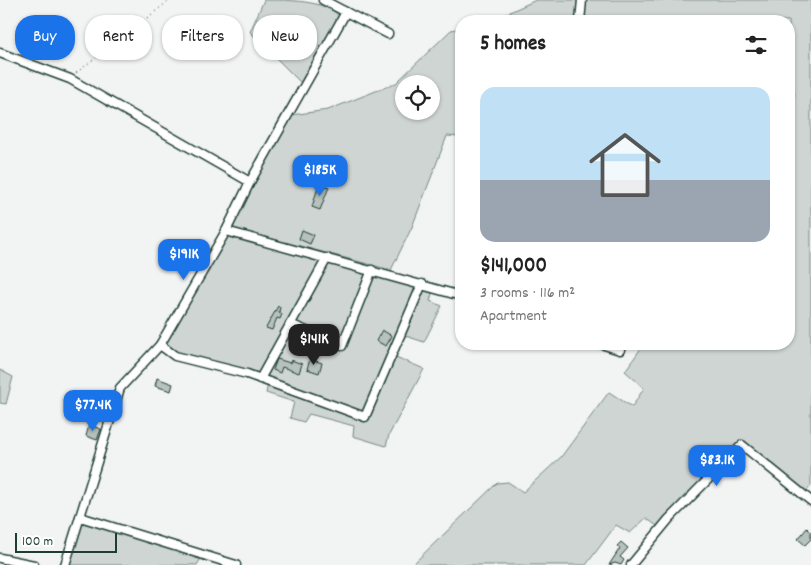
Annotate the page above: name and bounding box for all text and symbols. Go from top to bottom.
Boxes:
chip: Buy [15,15,75,60]
chip: Rent [85,15,152,60]
chip: Filters [162,15,243,60]
chip: New [253,15,317,60]
text: 5 homes [480,30,546,60]
icon: filters [742,31,770,59]
map controls [395,75,440,120]
button: locate [395,75,440,120]
icon: home [580,120,670,210]
pin: $185K [285,154,355,197]
text: $185K [304,159,336,182]
pin: $191K [149,238,219,281]
text: $191K [169,243,199,266]
text: $141,000 [480,252,547,282]
text: 3 rooms · 116 m² [480,282,575,305]
text: Apartment [480,305,547,328]
pin: $141K [279,324,349,366]
text: $141K [299,328,329,351]
pin: $77.4K [52,390,134,432]
text: $77.4K [74,394,112,417]
pin: $83.1K [676,444,758,487]
text: $83.1K [699,449,735,472]
scale bar [15,530,118,553]
text: 100 m [22,532,53,552]

